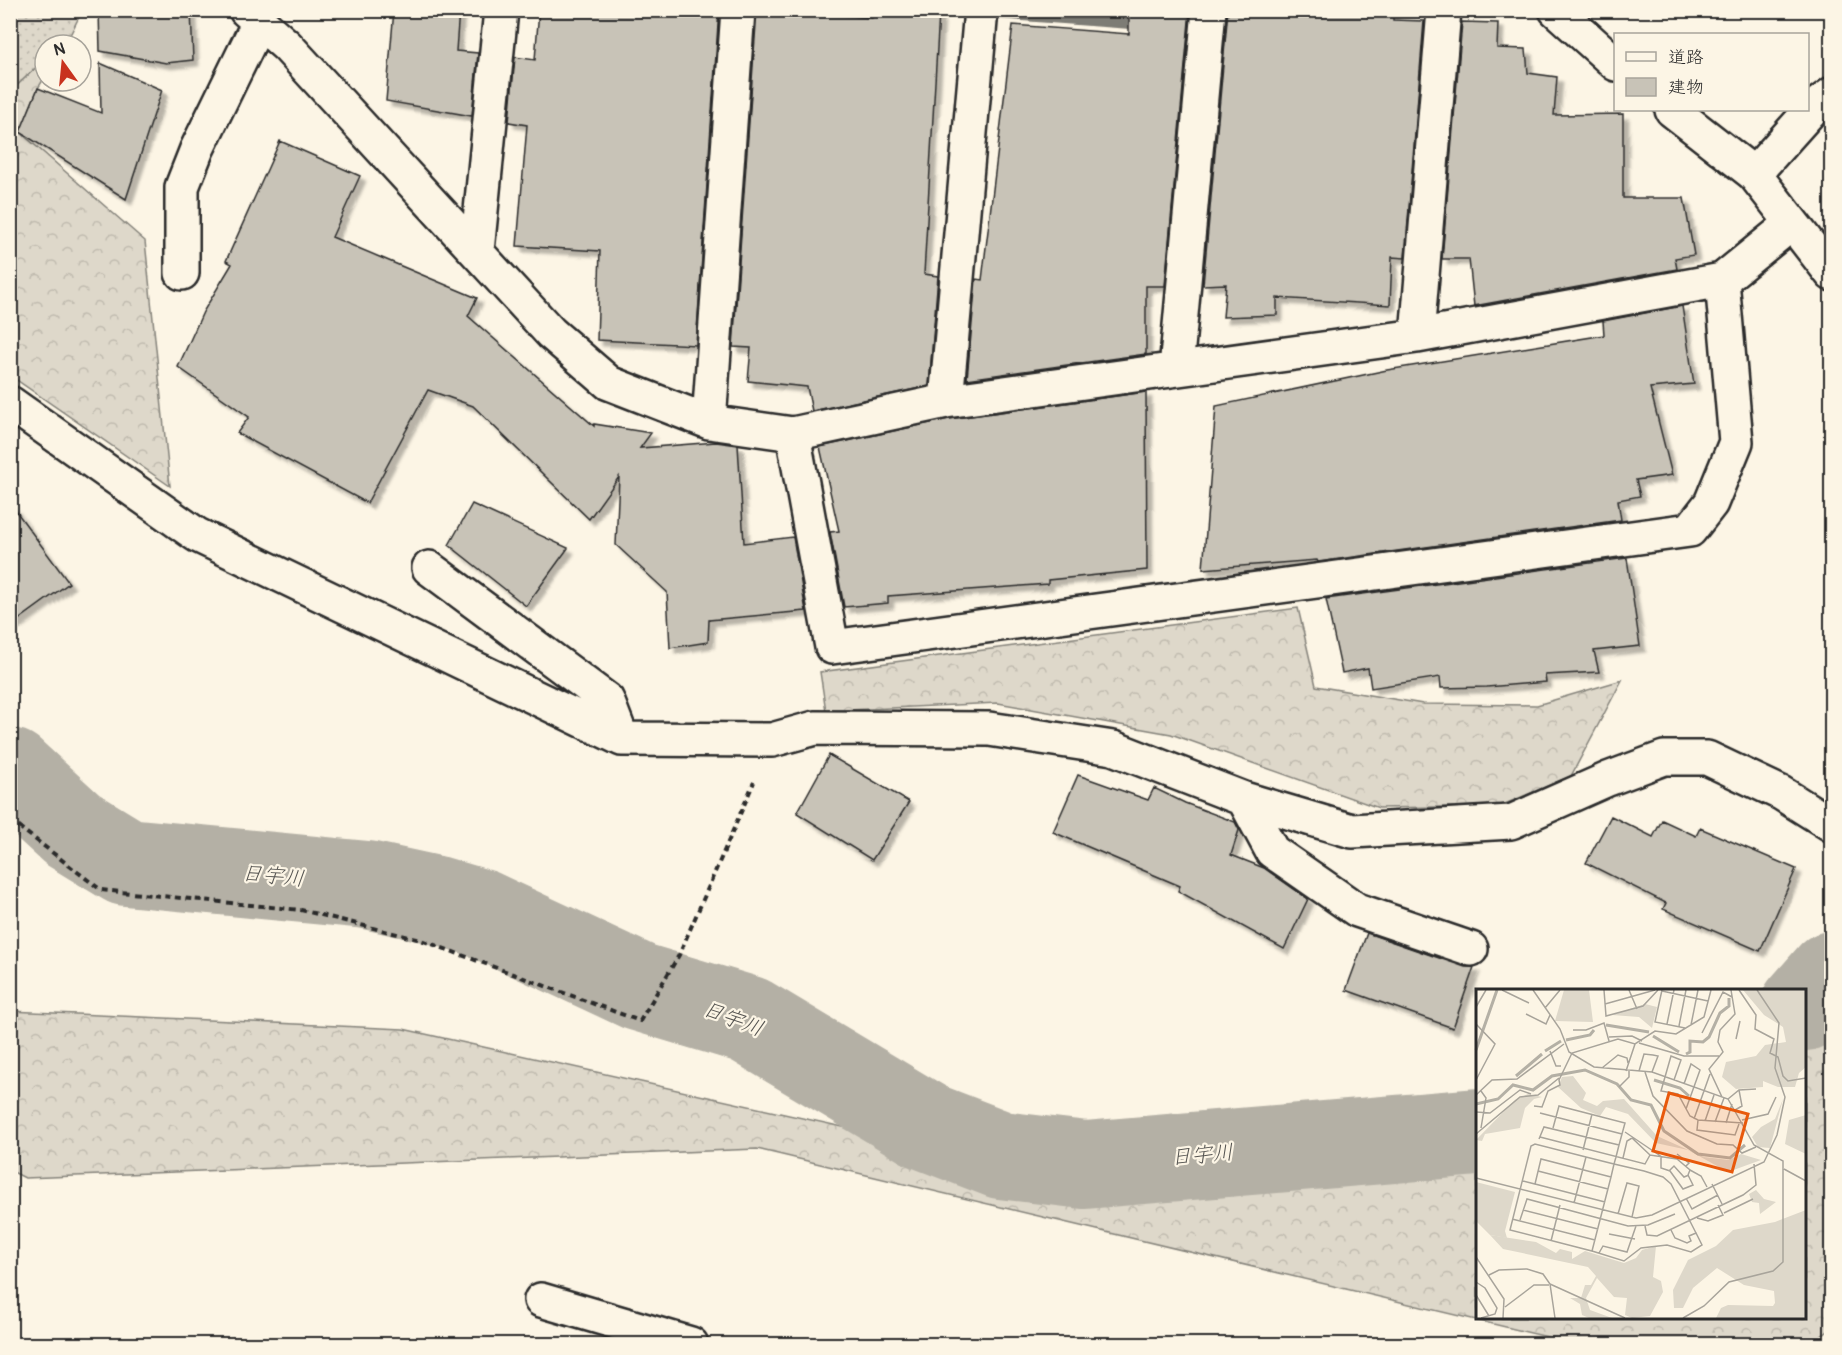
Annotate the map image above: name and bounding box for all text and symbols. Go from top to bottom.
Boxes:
north arrow [33,33,93,93]
legend [1614,33,1809,111]
text: N [52,38,67,61]
text: 道路 [1668,46,1704,69]
text: 建物 [1668,76,1704,99]
water label: 日宇川 [240,859,306,893]
inset map [1476,989,1806,1319]
water label: 日宇川 [699,995,767,1043]
water label: 日宇川 [1169,1139,1235,1171]

